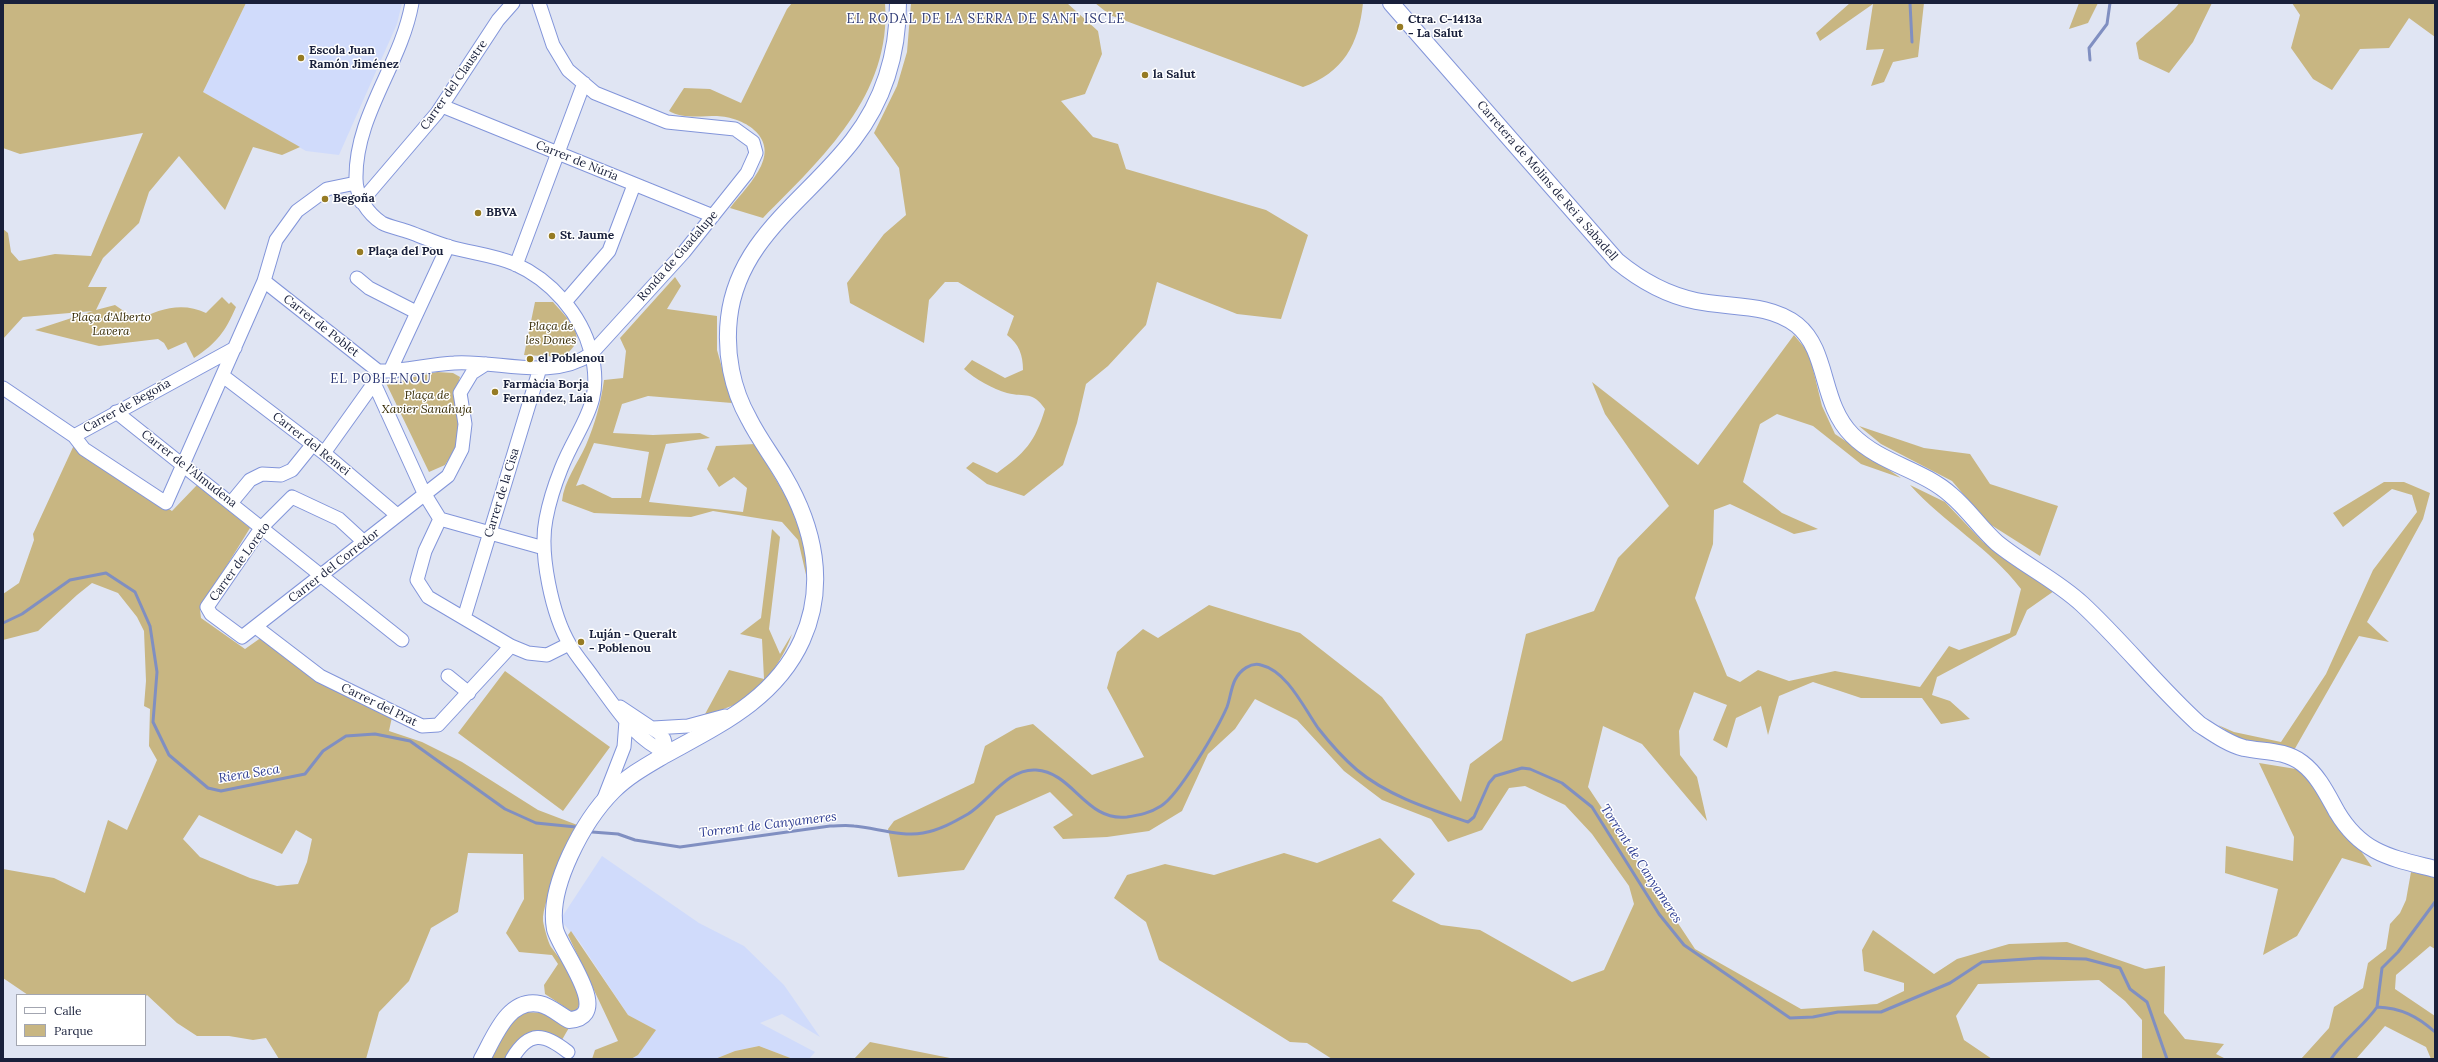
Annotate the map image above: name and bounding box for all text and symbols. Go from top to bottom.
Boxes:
district label: EL RODAL DE LA SERRA DE SANT ISCLE [847,11,1125,27]
place label: Ctra. C-1413a - La Salut [1408,13,1482,41]
marker: Ctra. C-1413a - La Salut [1395,22,1405,32]
street label: Carrer del Claustre [418,37,490,133]
place label: Escola Juan Ramón Jiménez [309,44,399,72]
marker: Escola Juan Ramón Jiménez [296,53,306,63]
place label: la Salut [1153,68,1196,82]
marker: la Salut [1140,70,1150,80]
street label: Carretera de Molins de Rei a Sabadell [1474,98,1620,264]
street label: Carrer de Núria [534,138,620,184]
place label: Begoña [333,192,375,206]
marker: Begoña [320,194,330,204]
place label: BBVA [486,206,517,220]
marker: BBVA [473,208,483,218]
street label: Ronda de Guadalupe [635,208,721,304]
place label: St. Jaume [560,229,614,243]
marker: St. Jaume [547,231,557,241]
place label: Plaça del Pou [368,245,443,259]
marker: Plaça del Pou [355,247,365,257]
street label: Carrer de Poblet [280,292,362,360]
park label: Plaça d'Alberto Lavera [71,311,151,339]
park label: Plaça de les Dones [526,320,576,348]
place label: el Poblenou [538,352,604,366]
marker: el Poblenou [525,354,535,364]
district label: EL POBLENOU [330,371,432,387]
street label: Carrer de Begoña [81,376,173,436]
place label: Farmàcia Borja Fernandez, Laia [503,378,593,406]
marker: Farmàcia Borja Fernandez, Laia [490,387,500,397]
park label: Plaça de Xavier Sanahuja [382,389,472,417]
street label: Carrer del Remei [269,409,353,479]
street label: Carrer de l'Almudena [138,427,240,511]
street label: Carrer de la Cisa [482,447,522,539]
street label: Carrer de Loreto [207,520,273,604]
street label: Carrer del Corredor [286,526,382,606]
place label: Luján - Queralt - Poblenou [589,628,677,656]
marker: Luján - Queralt - Poblenou [576,637,586,647]
street label: Carrer del Prat [339,680,419,730]
water label: Riera Seca [217,761,281,787]
water label: Torrent de Canyameres [1597,802,1685,926]
water label: Torrent de Canyameres [698,809,838,841]
legend [16,994,146,1046]
text: Calle [54,1003,82,1018]
text: Parque [54,1023,93,1038]

